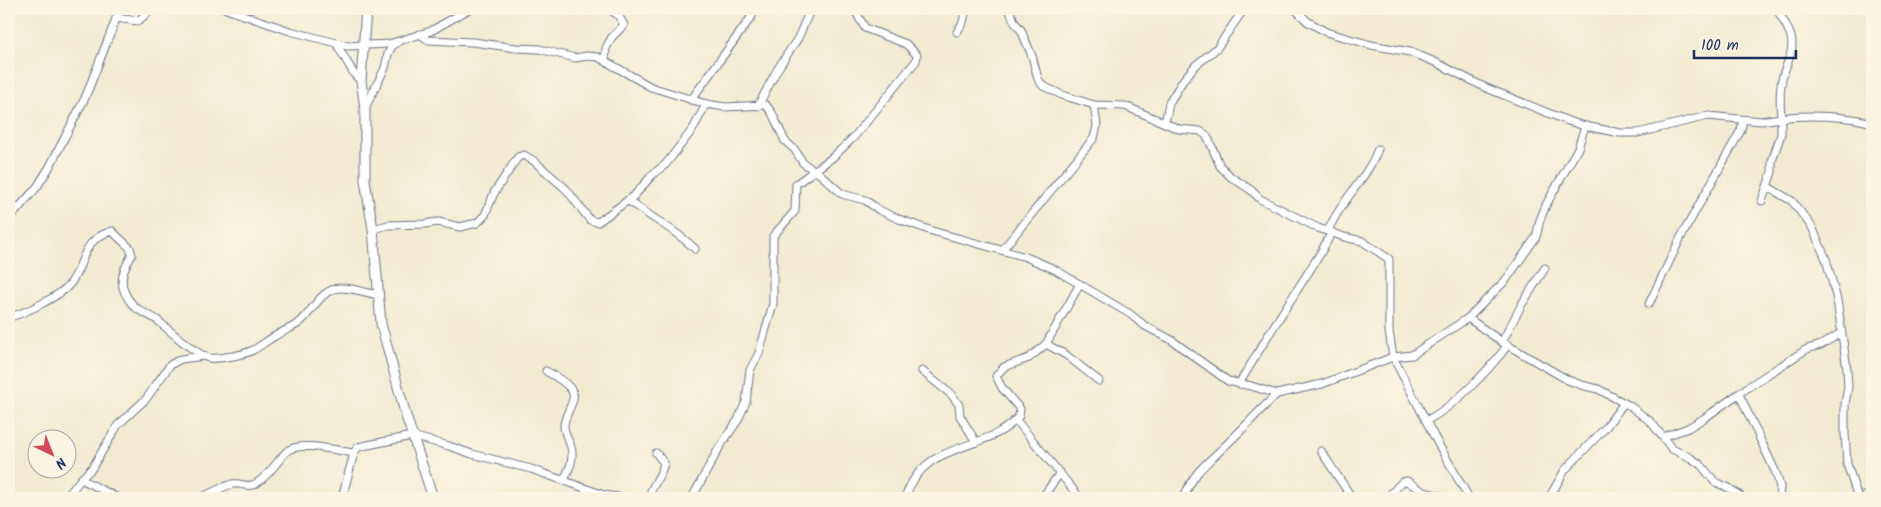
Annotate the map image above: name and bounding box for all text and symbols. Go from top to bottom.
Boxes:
scale bar [1694,28,1796,60]
text: 100 m [1701,34,1739,58]
north arrow [28,430,78,480]
text: N [49,452,71,474]

